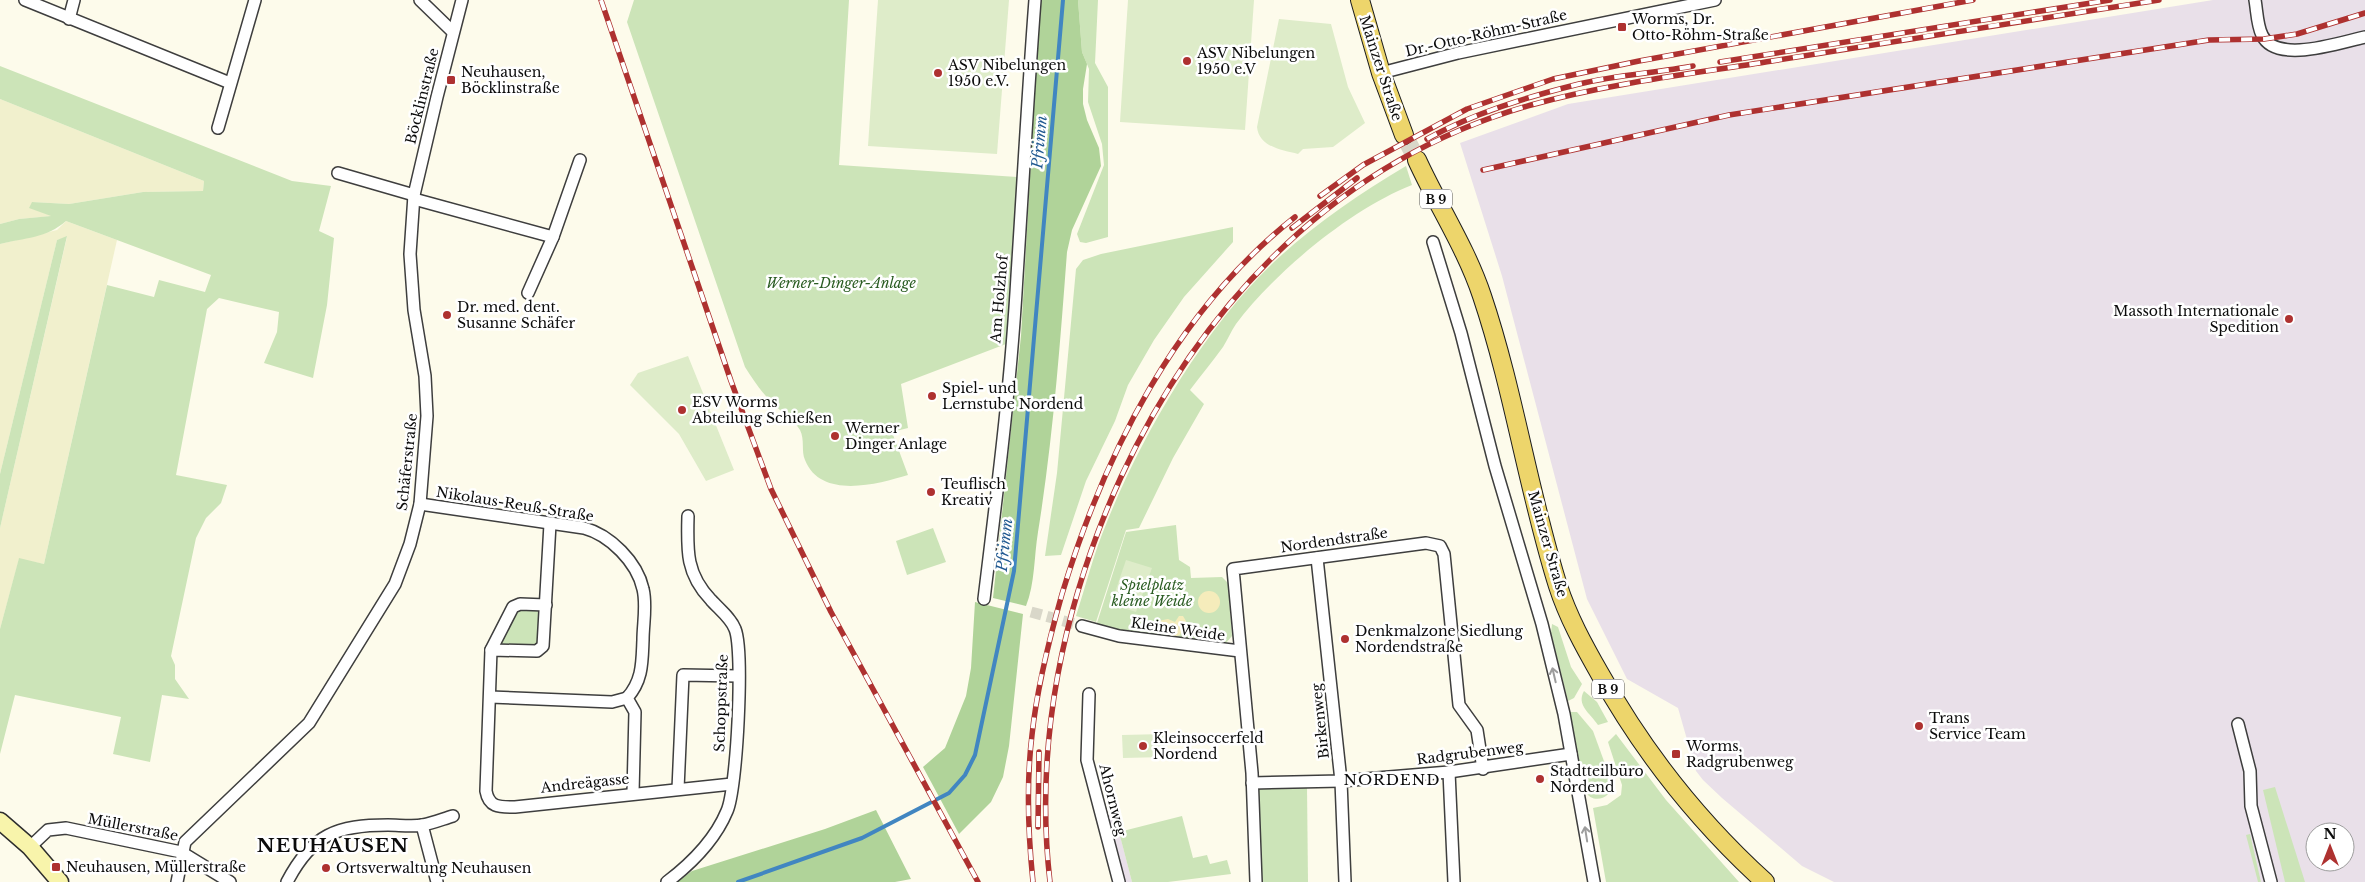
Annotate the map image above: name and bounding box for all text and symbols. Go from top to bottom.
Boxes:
street label: Dr.-Otto-Röhm-Straße [1403,6,1569,60]
place label: Worms, Dr. Otto-Röhm-Straße [1631,10,1769,44]
street label: Mainzer Straße [1355,13,1407,123]
marker: Worms, Dr. Otto-Röhm-Straße [1616,21,1628,33]
place label: ASV Nibelungen 1950 e.V [1196,44,1315,78]
street label: Böcklinstraße [401,46,443,146]
marker: ASV Nibelungen 1950 e.V [1181,55,1193,67]
place label: ASV Nibelungen 1950 e.V. [947,56,1066,90]
place label: Neuhausen, Böcklinstraße [461,63,560,97]
marker: ASV Nibelungen 1950 e.V. [932,67,944,79]
marker: Neuhausen, Böcklinstraße [445,74,457,86]
water label: Pfrimm [1027,115,1051,170]
road number: B 9 [1420,190,1452,208]
street label: Am Holzhof [986,252,1012,345]
park label: Werner-Dinger-Anlage [766,274,916,292]
place label: Dr. med. dent. Susanne Schäfer [457,298,575,332]
place label: Massoth Internationale Spedition [2113,302,2279,336]
marker: Dr. med. dent. Susanne Schäfer [441,309,453,321]
marker: Massoth Internationale Spedition [2283,313,2295,325]
place label: Spiel- und Lernstube Nordend [942,379,1084,413]
marker: Spiel- und Lernstube Nordend [926,390,938,402]
place label: ESV Worms Abteilung Schießen [691,393,832,427]
marker: ESV Worms Abteilung Schießen [676,404,688,416]
street label: Schäferstraße [393,412,421,512]
place label: Werner Dinger Anlage [844,419,947,453]
marker: Werner Dinger Anlage [829,430,841,442]
place label: Teuflisch Kreativ [941,475,1006,509]
street label: Nikolaus-Reuß-Straße [435,483,595,525]
marker: Teuflisch Kreativ [925,486,937,498]
street label: Mainzer Straße [1524,489,1572,599]
water label: Pfrimm [992,518,1016,573]
street label: Nordendstraße [1279,524,1389,556]
park label: Spielplatz kleine Weide [1111,576,1193,610]
street label: Kleine Weide [1130,613,1226,645]
place label: Denkmalzone Siedlung Nordendstraße [1355,622,1523,656]
marker: Denkmalzone Siedlung Nordendstraße [1339,633,1351,645]
street label: Schoppstraße [710,654,732,752]
one-way arrow [1549,667,1558,683]
road number: B 9 [1592,680,1624,699]
street label: Birkenweg [1307,682,1333,760]
place label: Trans Service Team [1929,709,2026,743]
marker: Trans Service Team [1913,720,1925,732]
place label: Kleinsoccerfeld Nordend [1153,729,1264,763]
street label: Radgrubenweg [1416,737,1525,768]
place label: Worms, Radgrubenweg [1685,737,1794,771]
marker: Kleinsoccerfeld Nordend [1137,740,1149,752]
marker: Worms, Radgrubenweg [1670,748,1682,760]
street label: Ahornweg [1095,761,1131,839]
place label: Stadtteilbüro Nordend [1550,762,1644,796]
street label: Andreägasse [539,769,630,797]
district label: NORDEND [1344,770,1440,789]
marker: Stadtteilbüro Nordend [1534,773,1546,785]
street label: Müllerstraße [86,809,180,845]
north arrow [2305,822,2355,872]
text: N [2323,825,2337,843]
one-way arrow [1581,826,1591,842]
district label: NEUHAUSEN [257,834,409,857]
place label: Neuhausen, Müllerstraße [66,858,246,876]
place label: Ortsverwaltung Neuhausen [336,859,532,877]
marker: Neuhausen, Müllerstraße [50,861,62,873]
marker: Ortsverwaltung Neuhausen [320,862,332,874]

